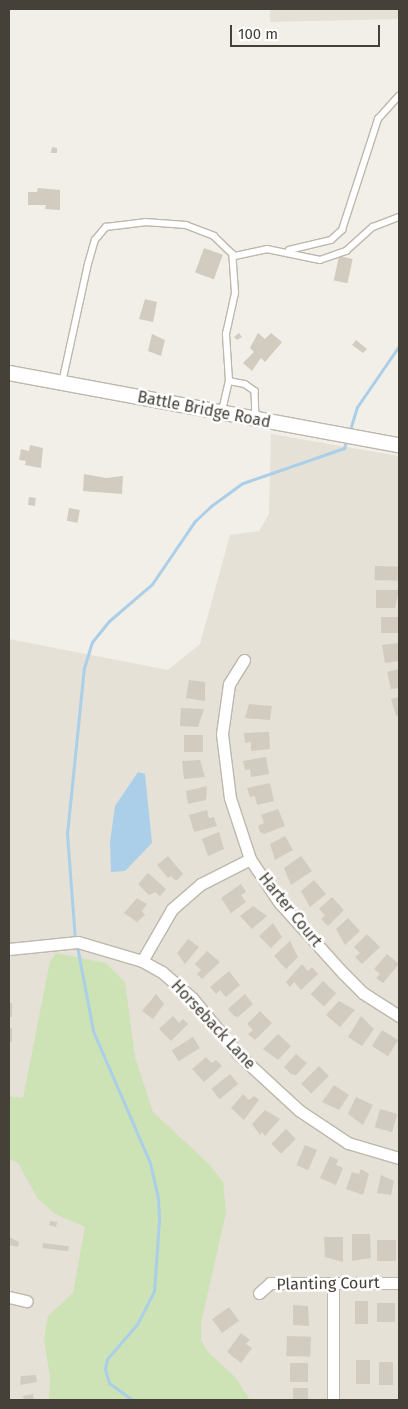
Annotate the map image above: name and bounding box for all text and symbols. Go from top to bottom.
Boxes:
scale bar [233,15,383,47]
text: 100 m [238,25,278,43]
street label: Battle Bridge Road [136,388,272,432]
street label: Harter Court [254,869,326,951]
street label: Horseback Lane [167,976,259,1074]
street label: Planting Court [276,1274,380,1294]

